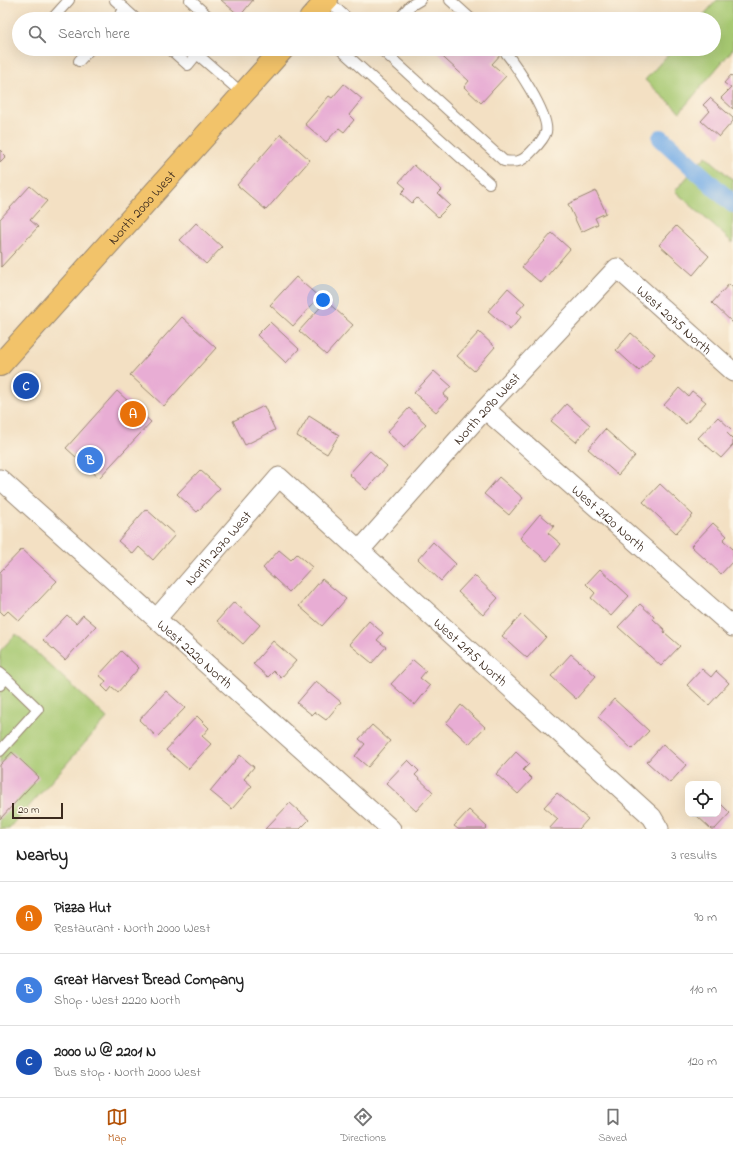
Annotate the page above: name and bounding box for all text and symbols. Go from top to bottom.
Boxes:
search box [12,12,721,56]
icon: search [26,23,48,45]
text: Search here [58,23,130,45]
street label: North 2000 West [104,166,182,250]
street label: West 2075 North [631,281,716,360]
your location [313,290,333,310]
street label: North 2090 West [449,368,526,450]
pin: C [13,371,39,401]
pin: A [120,399,146,429]
pin: B [77,445,103,475]
street label: West 2120 North [566,481,650,558]
street label: North 2070 West [181,506,258,591]
street label: West 2175 North [428,614,511,692]
street label: West 2220 North [152,615,237,695]
map controls [685,781,721,817]
button: locate [685,781,721,817]
scale bar [12,801,63,820]
text: 20 m [18,802,40,818]
text: Nearby [16,843,68,868]
text: 3 results [671,846,717,865]
text: Pizza Hut [54,897,111,919]
text: A [25,908,33,927]
text: 90 m [694,908,717,927]
text: Restaurant · North 2000 West [54,919,210,938]
text: Great Harvest Bread Company [54,969,244,991]
text: B [25,980,33,999]
text: 110 m [690,980,717,999]
text: Shop · West 2220 North [54,991,180,1010]
text: 2000 W @ 2201 N [54,1041,156,1063]
text: C [25,1052,33,1071]
text: 120 m [687,1052,717,1071]
text: Bus stop · North 2000 West [54,1063,201,1082]
tab: Map [106,1106,128,1146]
tab: Directions [340,1106,386,1146]
tab: Saved [598,1106,627,1146]

